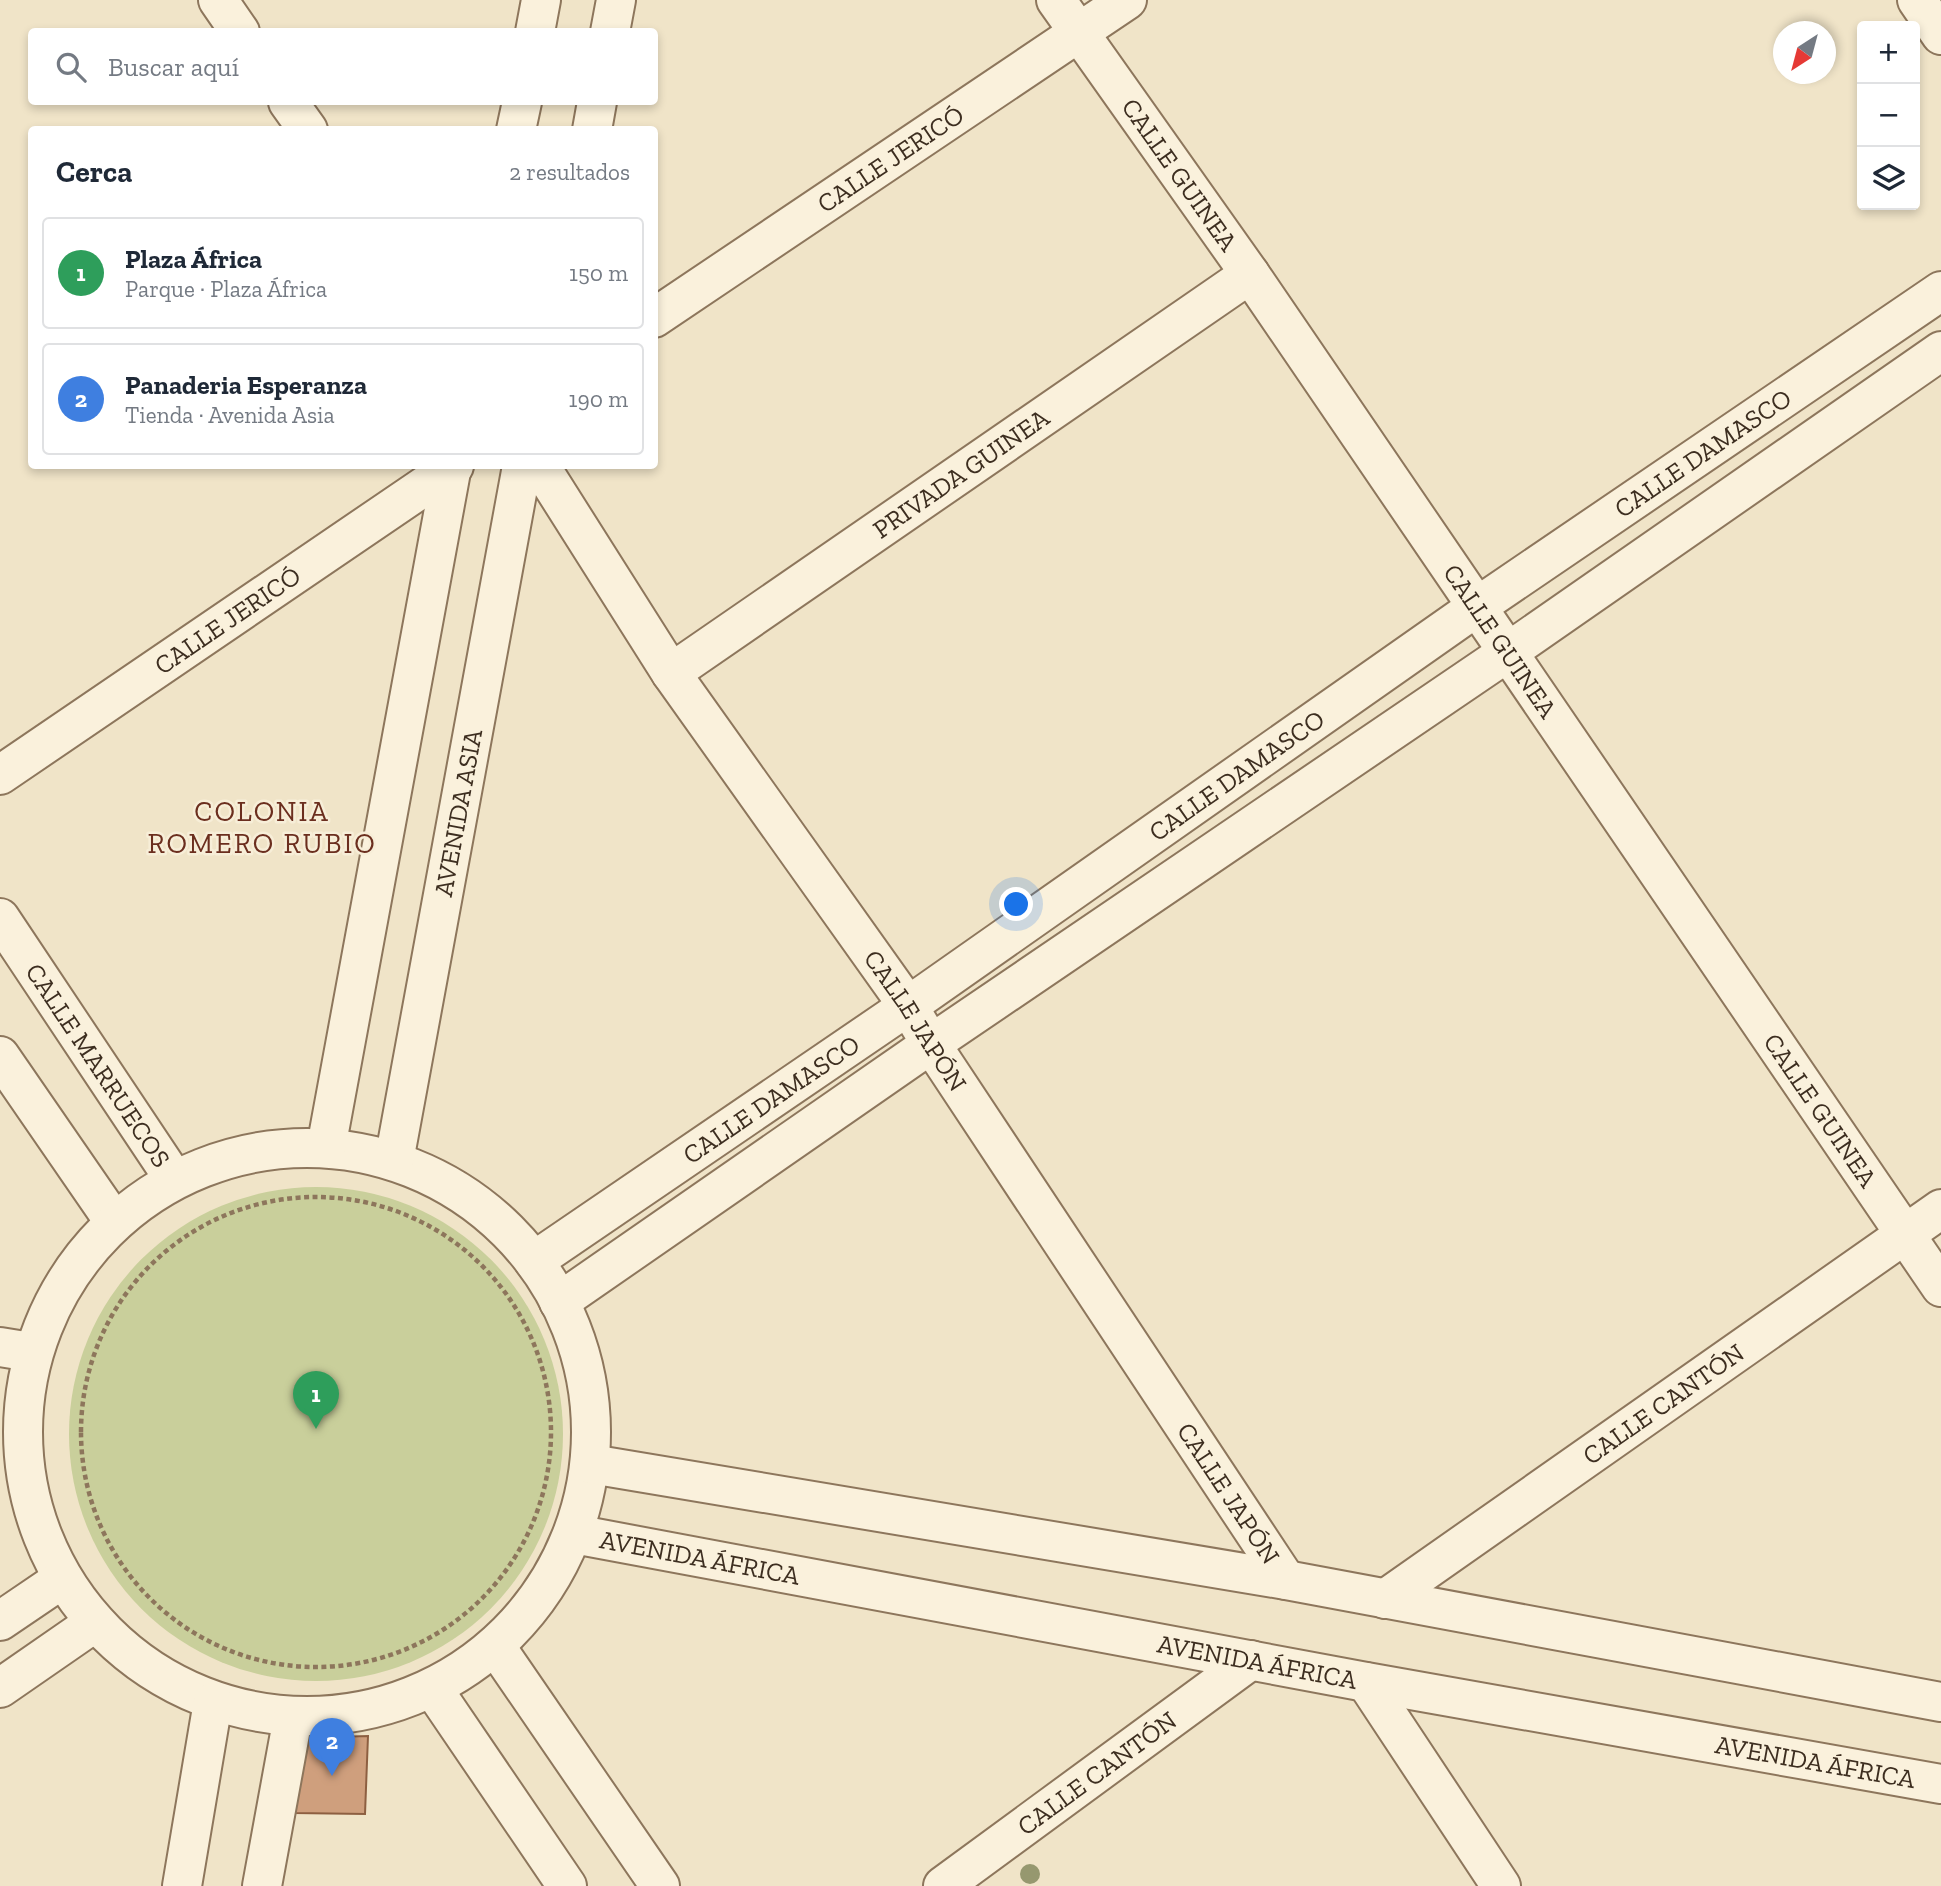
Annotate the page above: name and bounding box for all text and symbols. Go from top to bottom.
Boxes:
north arrow [1773,21,1836,84]
map controls [1857,21,1920,210]
button: + [1857,21,1920,84]
search box [28,28,658,105]
icon: search [52,48,90,86]
text: Buscar aquí [108,51,239,83]
button: − [1857,84,1920,147]
street label: CALLE GUINEA [1115,92,1245,258]
street label: CALLE JERICÓ [811,98,970,220]
button: layers [1857,147,1920,210]
text: Cerca [56,154,132,190]
text: 2 resultados [509,158,630,186]
text: Plaza África [125,243,262,275]
text: 1 [76,259,86,287]
text: 150 m [569,259,628,287]
text: Parque · Plaza África [125,275,327,303]
text: Panaderia Esperanza [125,369,367,401]
street label: CALLE DAMASCO [1608,382,1797,524]
text: 2 [75,385,87,413]
text: 190 m [569,385,628,413]
text: Tienda · Avenida Asia [125,401,335,429]
street label: PRIVADA GUINEA [867,401,1056,545]
street label: CALLE GUINEA [1437,558,1565,725]
street label: CALLE JERICÓ [148,559,306,681]
street label: CALLE DAMASCO [1143,703,1330,848]
street label: AVENIDA ASIA [427,726,489,899]
district label: COLONIA ROMERO RUBIO [147,795,377,860]
your location [999,887,1033,921]
street label: CALLE JAPÓN [857,943,974,1097]
street label: CALLE MARRUECOS [19,957,178,1173]
street label: CALLE GUINEA [1757,1027,1885,1194]
street label: CALLE DAMASCO [677,1028,866,1171]
street label: CALLE CANTÓN [1576,1336,1750,1471]
pin: 1 [293,1371,339,1429]
street label: CALLE JAPÓN [1170,1416,1287,1570]
street label: AVENIDA ÁFRICA [597,1523,803,1592]
street label: AVENIDA ÁFRICA [1155,1627,1361,1696]
street label: CALLE CANTÓN [1011,1704,1183,1842]
pin: 2 [309,1718,355,1776]
street label: AVENIDA ÁFRICA [1713,1728,1919,1795]

